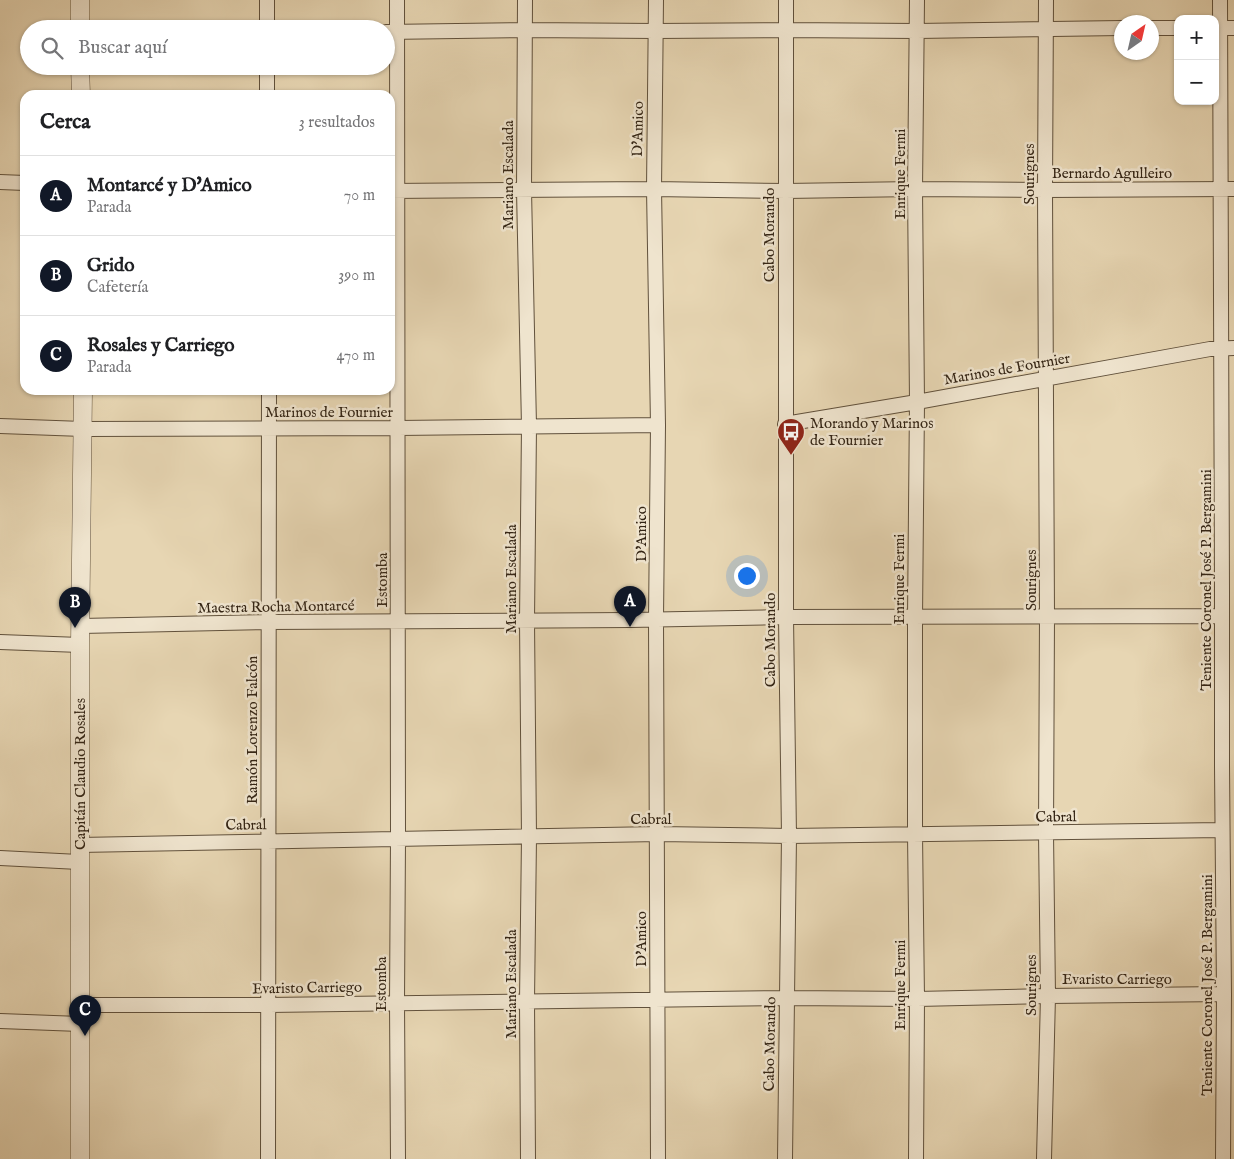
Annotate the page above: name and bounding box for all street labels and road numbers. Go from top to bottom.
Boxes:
street label: D'Amico [628,101,648,157]
street label: Mariano Escalada [499,120,518,230]
street label: Enrique Fermi [891,129,910,219]
street label: Sourignes [1020,143,1039,205]
street label: Bernardo Agulleiro [1052,164,1172,183]
street label: Cabo Morando [760,188,779,282]
street label: Marinos de Fournier [942,348,1072,389]
street label: Marinos de Fournier [265,403,393,422]
street label: Teniente Coronel José P. Bergamini [1197,469,1216,691]
street label: D'Amico [632,506,651,562]
street label: Mariano Escalada [502,524,521,634]
street label: Enrique Fermi [890,534,909,624]
street label: Sourignes [1022,549,1041,611]
street label: Estomba [373,552,392,607]
street label: Cabo Morando [761,593,780,687]
street label: Maestra Rocha Montarcé [197,596,355,618]
street label: Ramón Lorenzo Falcón [243,656,262,804]
street label: Capitán Claudio Rosales [71,698,90,850]
street label: Cabral [1035,807,1078,827]
street label: Cabral [630,810,673,829]
street label: Cabral [225,815,268,835]
street label: Teniente Coronel José P. Bergamini [1198,874,1217,1096]
street label: D'Amico [632,911,651,967]
street label: Mariano Escalada [502,929,521,1039]
street label: Enrique Fermi [891,940,910,1030]
street label: Sourignes [1022,954,1041,1016]
street label: Estomba [372,956,391,1011]
street label: Evaristo Carriego [1062,970,1172,989]
street label: Evaristo Carriego [252,978,362,998]
street label: Cabo Morando [760,997,780,1091]

